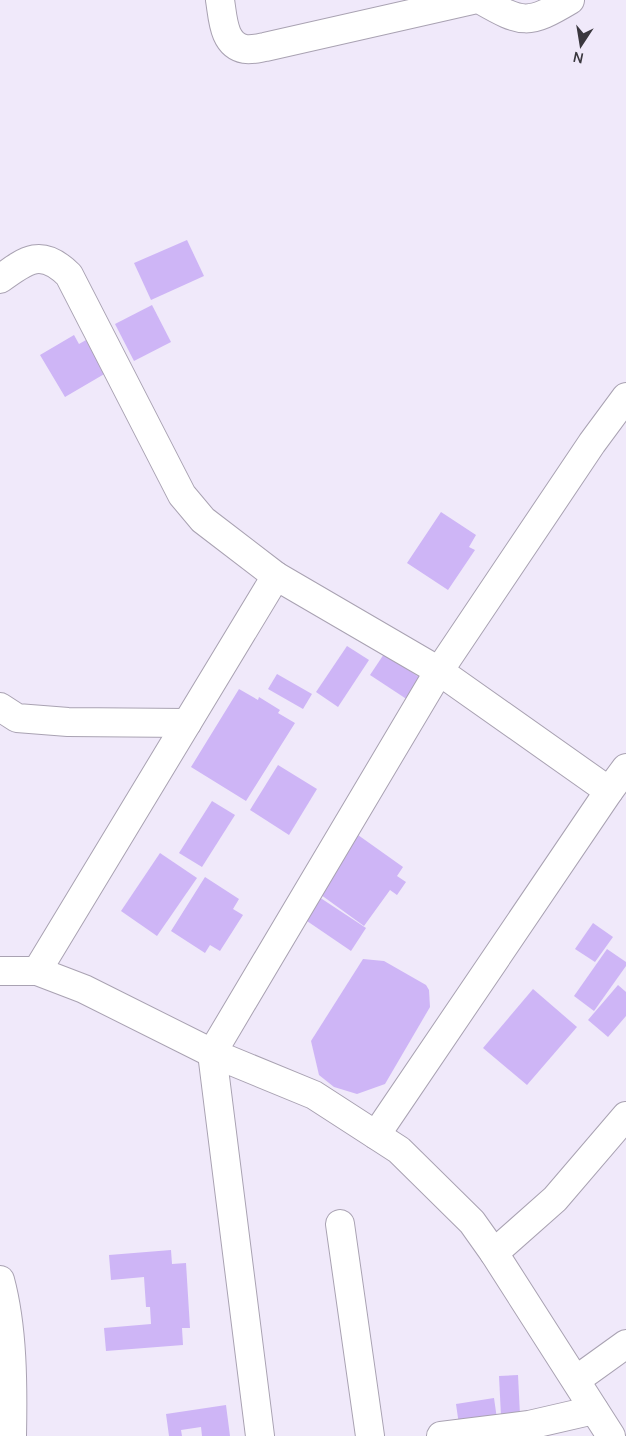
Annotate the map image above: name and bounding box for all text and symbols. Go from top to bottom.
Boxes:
north arrow [556,20,606,70]
text: N [571,48,585,69]

